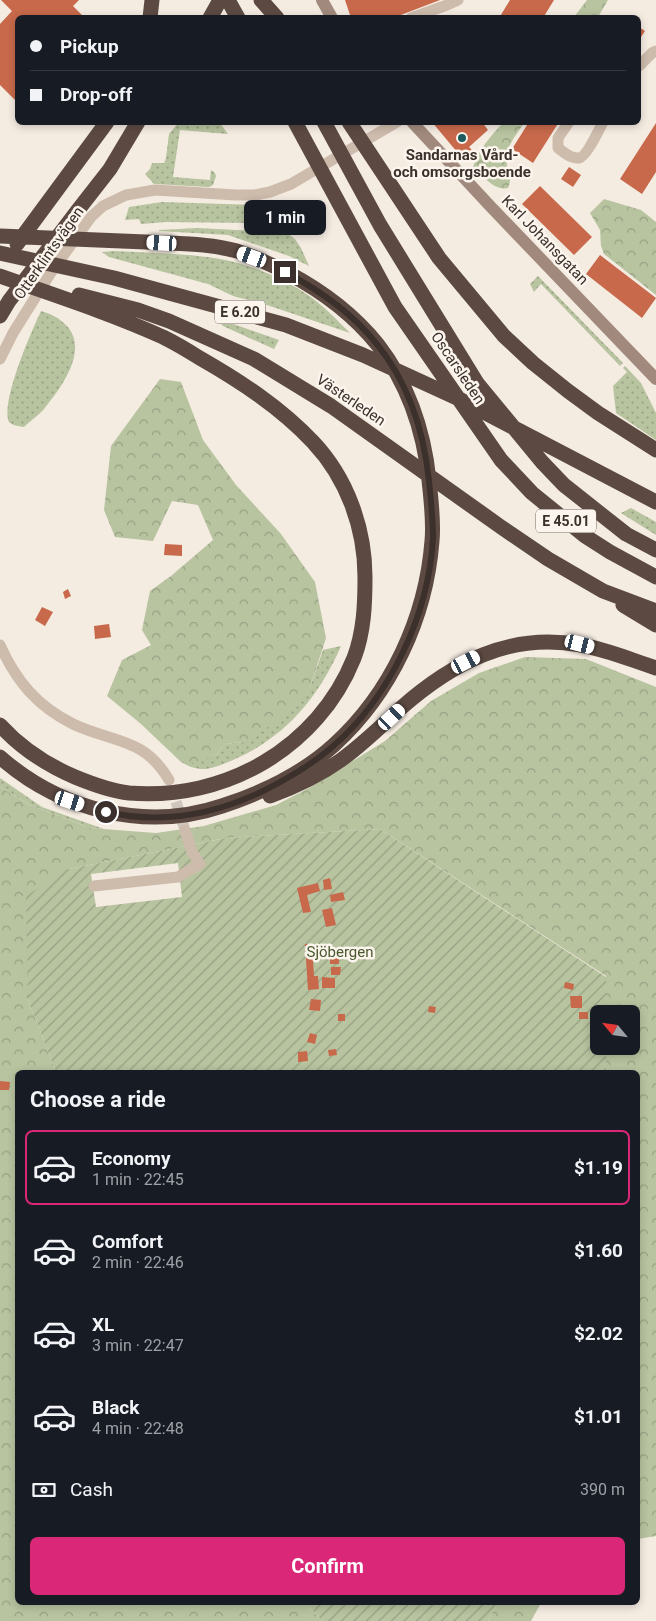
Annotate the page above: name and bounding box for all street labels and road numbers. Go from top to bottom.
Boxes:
street label: Karl Johansgatan [498,192,592,288]
street label: Otterklintsvägen [10,203,88,303]
road number: E 6.20 [215,300,265,324]
street label: Oscarsleden [427,328,489,408]
street label: Västerleden [313,370,389,430]
road number: E 45.01 [536,510,596,532]

